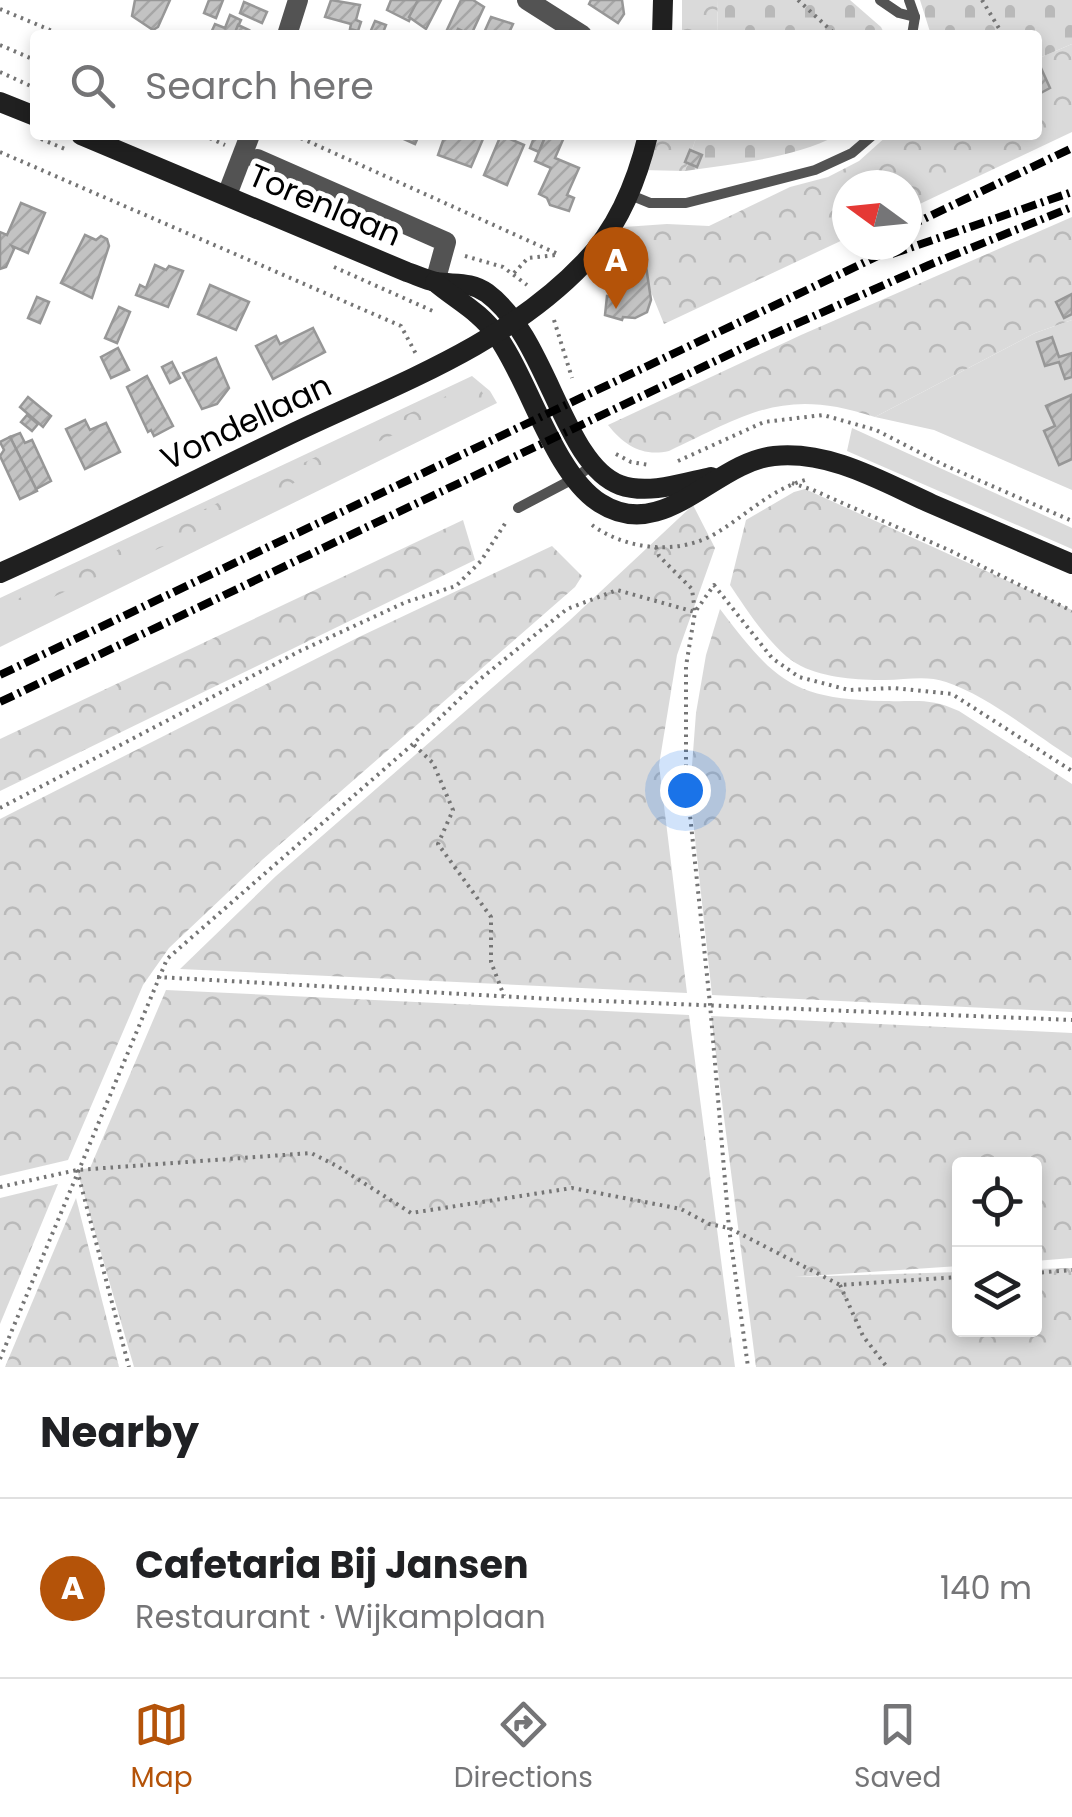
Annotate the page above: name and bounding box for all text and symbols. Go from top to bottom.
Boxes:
search box [30,30,1042,140]
icon: search [65,58,120,113]
text: Search here [145,59,374,112]
street label: Torenlaan [242,152,408,257]
north arrow [832,170,922,260]
pin: A [584,226,648,309]
street label: Vondellaan [153,362,338,481]
your location [660,765,711,816]
map controls [952,1157,1042,1337]
button: locate [952,1157,1042,1247]
button: layers [952,1247,1042,1337]
text: Nearby [40,1403,199,1462]
text: Cafetaria Bij Jansen [135,1538,529,1591]
text: A [61,1565,84,1610]
text: 140 m [940,1565,1032,1610]
text: Restaurant · Wijkamplaan [135,1594,546,1639]
tab: Map [131,1697,193,1799]
tab: Directions [454,1697,593,1799]
tab: Saved [854,1697,941,1799]

